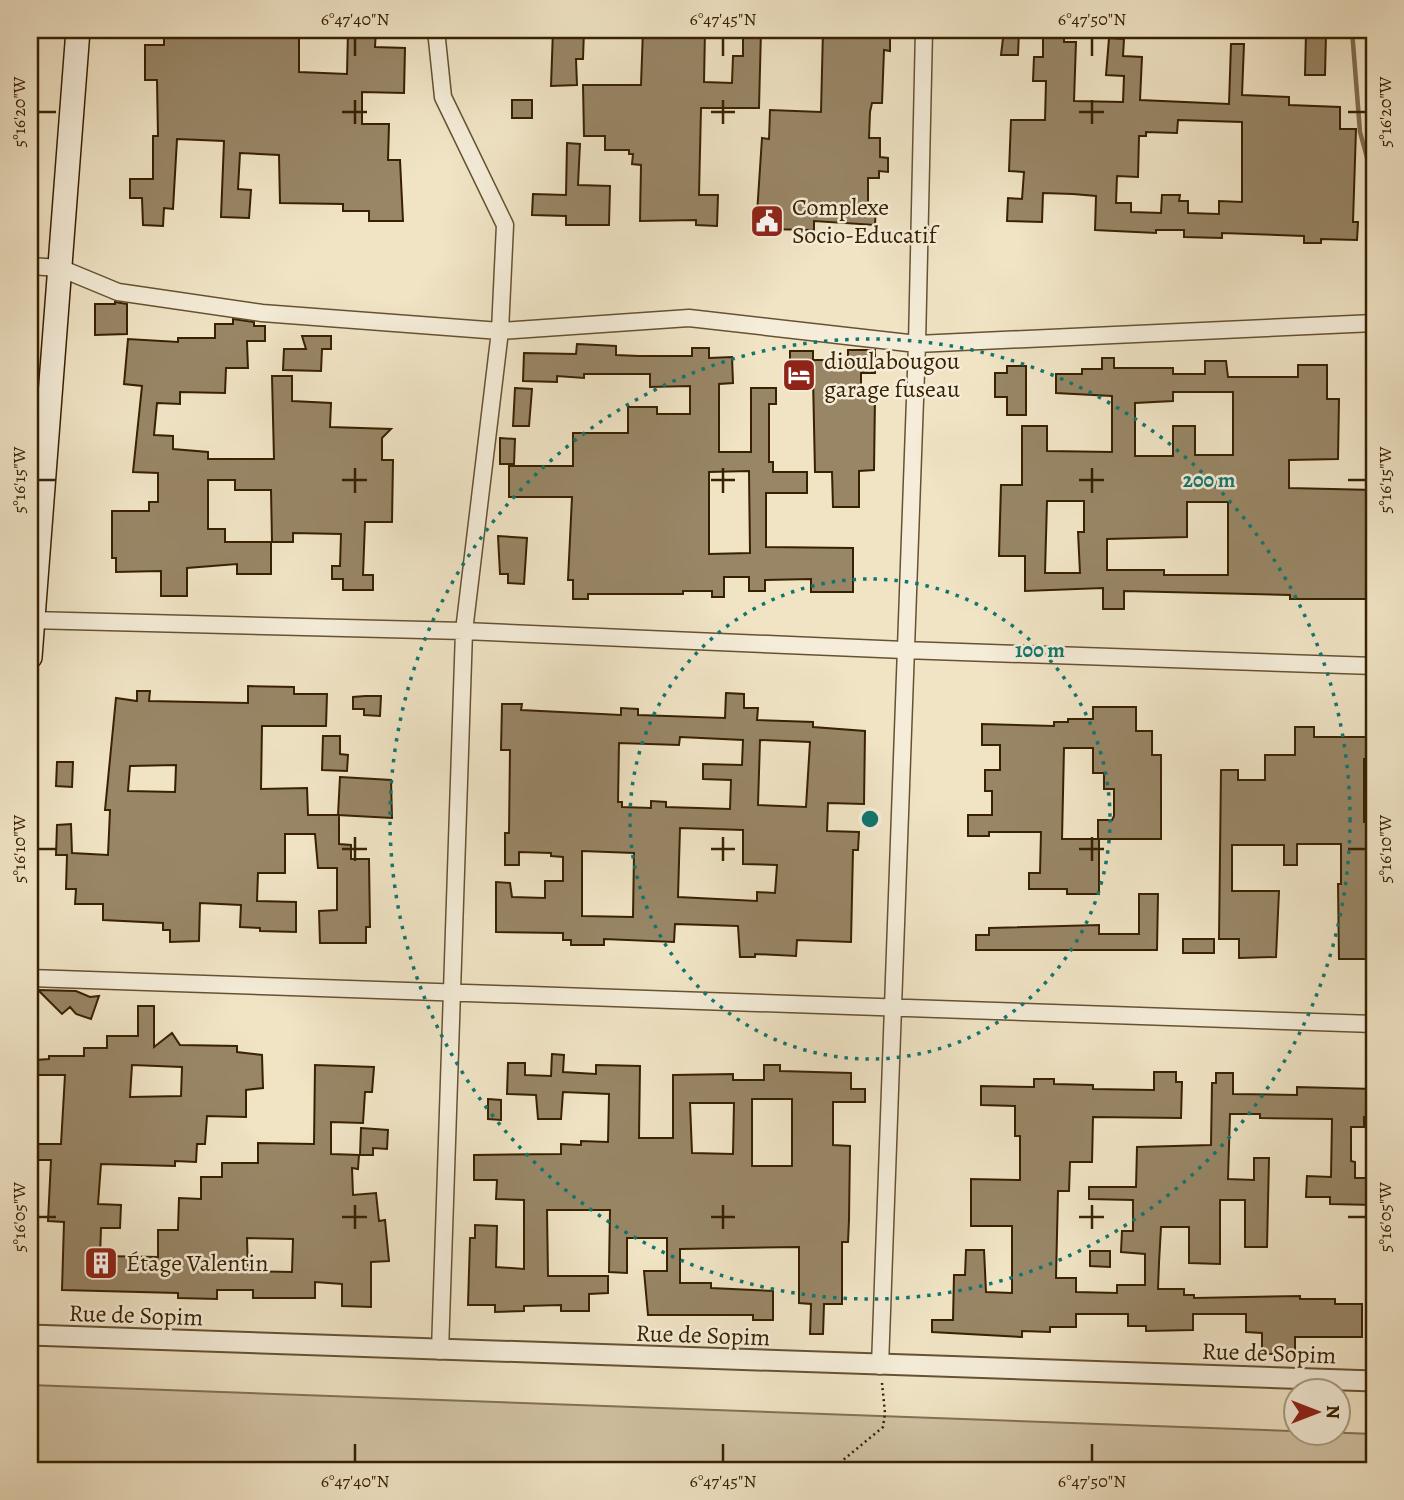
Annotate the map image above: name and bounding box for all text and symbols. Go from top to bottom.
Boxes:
text: 6°47'40"N [321,7,389,31]
text: 6°47'45"N [690,7,756,31]
text: 6°47'50"N [1058,7,1126,31]
text: 5°16'20"W [7,76,31,148]
text: 5°16'20"W [1373,76,1397,148]
place label: Complexe Socio-Educatif [792,191,940,251]
public building icon: Complexe Socio-Educatif [748,202,786,240]
place label: dioulabougou garage fuseau [824,345,960,405]
hotel icon: dioulabougou garage fuseau [780,356,818,394]
text: 5°16'15"W [7,446,31,513]
text: 5°16'15"W [1373,446,1397,513]
text: 200 m [1183,466,1236,494]
text: 100 m [1015,636,1065,664]
centre of rings [858,807,882,831]
text: 5°16'10"W [7,814,31,883]
text: 5°16'10"W [1373,814,1397,883]
text: 5°16'05"W [7,1182,31,1252]
text: 5°16'05"W [1373,1182,1397,1252]
building icon: Étage Valentin [82,1244,120,1282]
place label: Étage Valentin [126,1247,268,1279]
street label: Rue de Sopim [68,1297,204,1333]
street label: Rue de Sopim [635,1317,771,1353]
street label: Rue de Sopim [1201,1335,1337,1371]
north arrow [1282,1378,1352,1448]
text: N [1320,1405,1346,1419]
text: 6°47'40"N [321,1469,389,1493]
text: 6°47'45"N [690,1469,756,1493]
text: 6°47'50"N [1058,1469,1126,1493]

